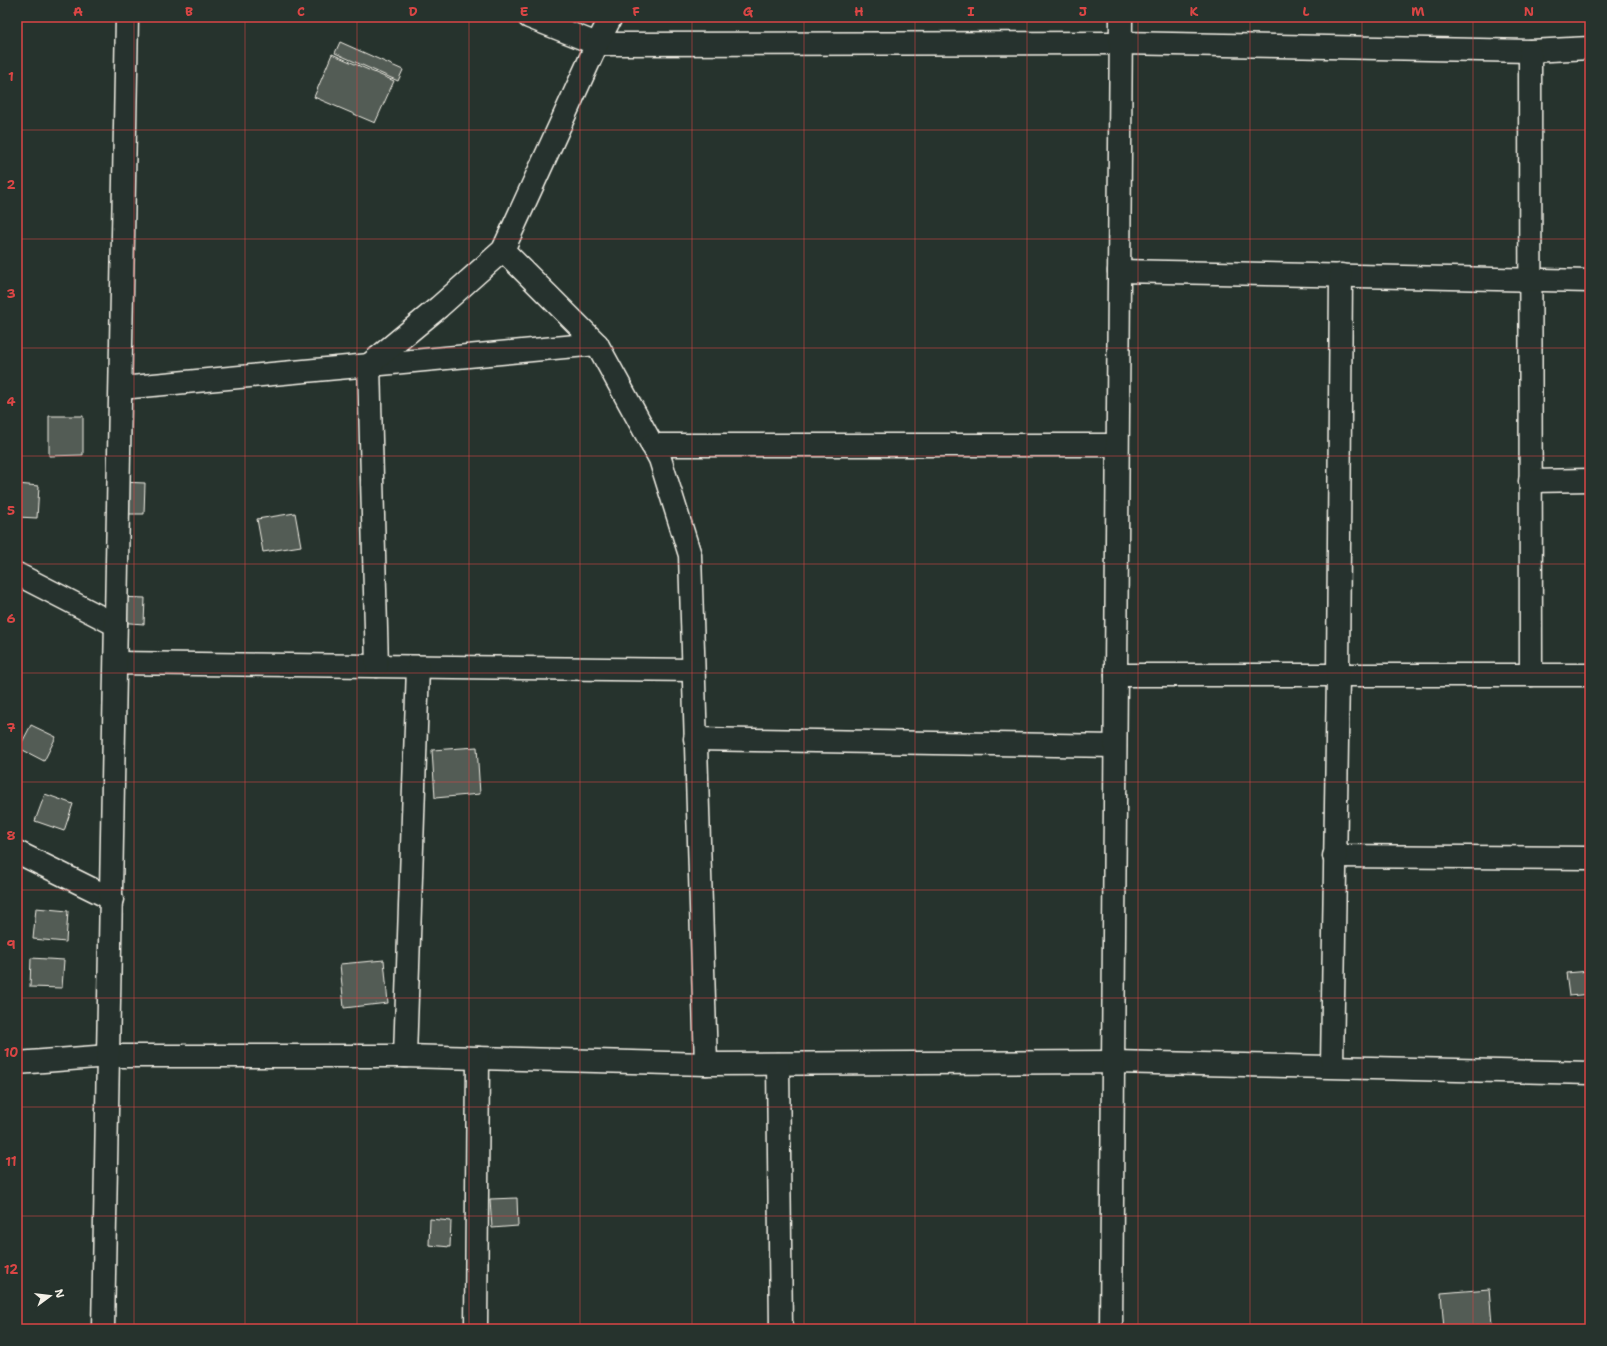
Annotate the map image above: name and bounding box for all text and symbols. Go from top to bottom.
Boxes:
text: A [73,3,83,20]
text: B [185,3,193,20]
text: C [297,3,305,20]
text: D [408,3,418,20]
text: E [520,3,529,20]
text: F [632,3,640,20]
text: G [743,3,754,20]
text: H [854,3,864,20]
text: I [967,3,975,20]
text: J [1079,3,1087,20]
text: K [1190,3,1199,20]
text: L [1302,3,1310,20]
text: M [1411,3,1425,20]
text: N [1524,3,1534,20]
text: 1 [8,68,14,85]
text: 2 [6,176,16,193]
text: 3 [6,285,16,302]
text: 4 [6,393,16,410]
text: 5 [7,502,15,519]
text: 6 [6,610,16,627]
text: 7 [6,719,16,736]
text: 8 [6,827,16,844]
text: 9 [6,936,16,953]
text: 10 [4,1044,18,1061]
text: 11 [5,1153,17,1170]
text: 12 [4,1261,18,1278]
north arrow [30,1276,70,1316]
text: N [51,1287,68,1300]

